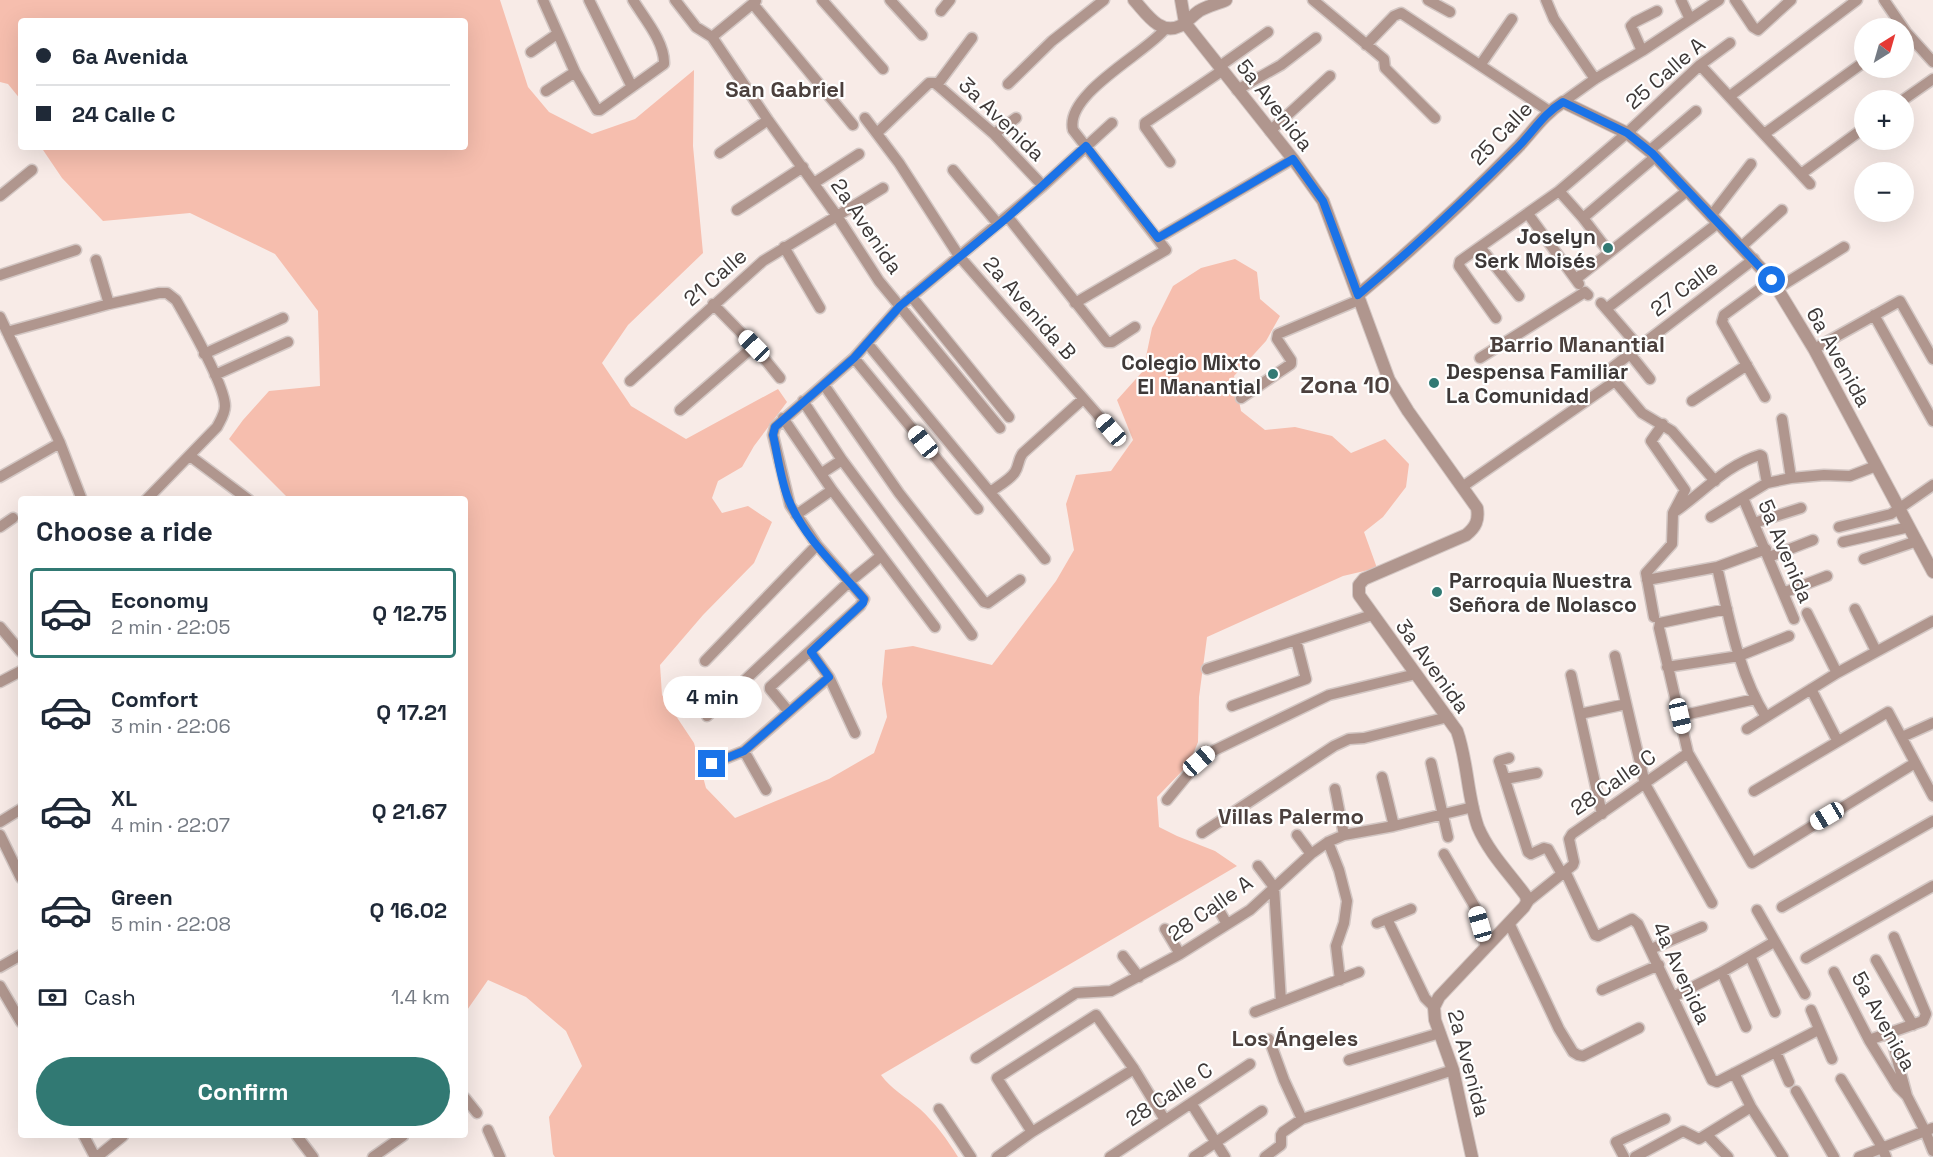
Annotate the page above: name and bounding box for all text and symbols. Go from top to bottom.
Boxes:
north arrow [1854,18,1914,78]
map controls [1854,18,1914,222]
street label: 25 Calle A [1619,31,1711,115]
text: 6a Avenida [72,42,188,70]
street label: 5a Avenida [1231,54,1319,156]
street label: 3a Avenida [953,71,1051,167]
district label: San Gabriel [725,75,845,103]
button: + [1854,90,1914,150]
street label: 25 Calle [1464,95,1538,171]
text: 24 Calle C [72,100,175,128]
button: − [1854,162,1914,222]
street label: 2a Avenida [825,173,909,279]
place label: Joselyn Serk Moisés [1475,223,1596,274]
marker: Joselyn Serk Moisés [1601,241,1615,255]
street label: 21 Calle [678,242,752,312]
street label: 2a Avenida B [978,250,1082,366]
street label: 27 Calle [1645,254,1723,322]
route start [1758,266,1785,293]
street label: 6a Avenida [1801,302,1877,412]
car [735,327,773,365]
district label: Barrio Manantial [1489,330,1665,358]
place label: Colegio Mixto El Manantial [1121,349,1261,400]
place label: Despensa Familiar La Comunidad [1446,358,1628,409]
marker: Colegio Mixto El Manantial [1266,367,1280,381]
district label: Zona 10 [1300,369,1390,400]
marker: Despensa Familiar La Comunidad [1427,376,1441,390]
car [1092,411,1130,449]
car [905,422,941,462]
street label: 5a Avenida [1752,495,1820,607]
text: Choose a ride [36,514,213,549]
place label: Parroquia Nuestra Señora de Nolasco [1449,567,1637,618]
marker: Parroquia Nuestra Señora de Nolasco [1430,585,1444,599]
icon: car [39,586,93,640]
text: Economy [111,586,209,614]
text: Q 12.75 [372,599,447,627]
text: 2 min · 22:05 [111,614,231,640]
street label: 3a Avenida [1390,614,1476,718]
callout: 4 min [662,677,762,719]
text: 4 min [686,684,739,710]
icon: car [39,685,93,739]
text: Comfort [111,685,199,713]
car [1667,696,1693,736]
text: Q 17.21 [376,698,447,726]
text: 3 min · 22:06 [111,713,231,739]
car [1180,742,1218,780]
street label: 28 Calle C [1565,743,1661,821]
route end [698,750,725,777]
icon: car [39,784,93,838]
text: XL [111,784,137,812]
text: Q 21.67 [372,797,447,825]
car [1807,799,1847,833]
district label: Villas Palermo [1218,802,1364,830]
text: 4 min · 22:07 [111,812,230,838]
street label: 28 Calle A [1162,869,1258,947]
icon: car [39,883,93,937]
text: Green [111,883,173,911]
text: Q 16.02 [369,896,447,924]
car [1466,904,1494,944]
text: 5 min · 22:08 [111,911,231,937]
street label: 4a Avenida [1646,917,1718,1029]
street label: 5a Avenida [1846,967,1922,1075]
icon: cash [36,981,69,1014]
text: Cash [84,983,136,1011]
text: 1.4 km [391,984,450,1010]
street label: 2a Avenida [1442,1007,1496,1119]
district label: Los Ángeles [1232,1024,1358,1052]
street label: 28 Calle C [1120,1056,1218,1132]
button: Confirm [36,1057,450,1126]

